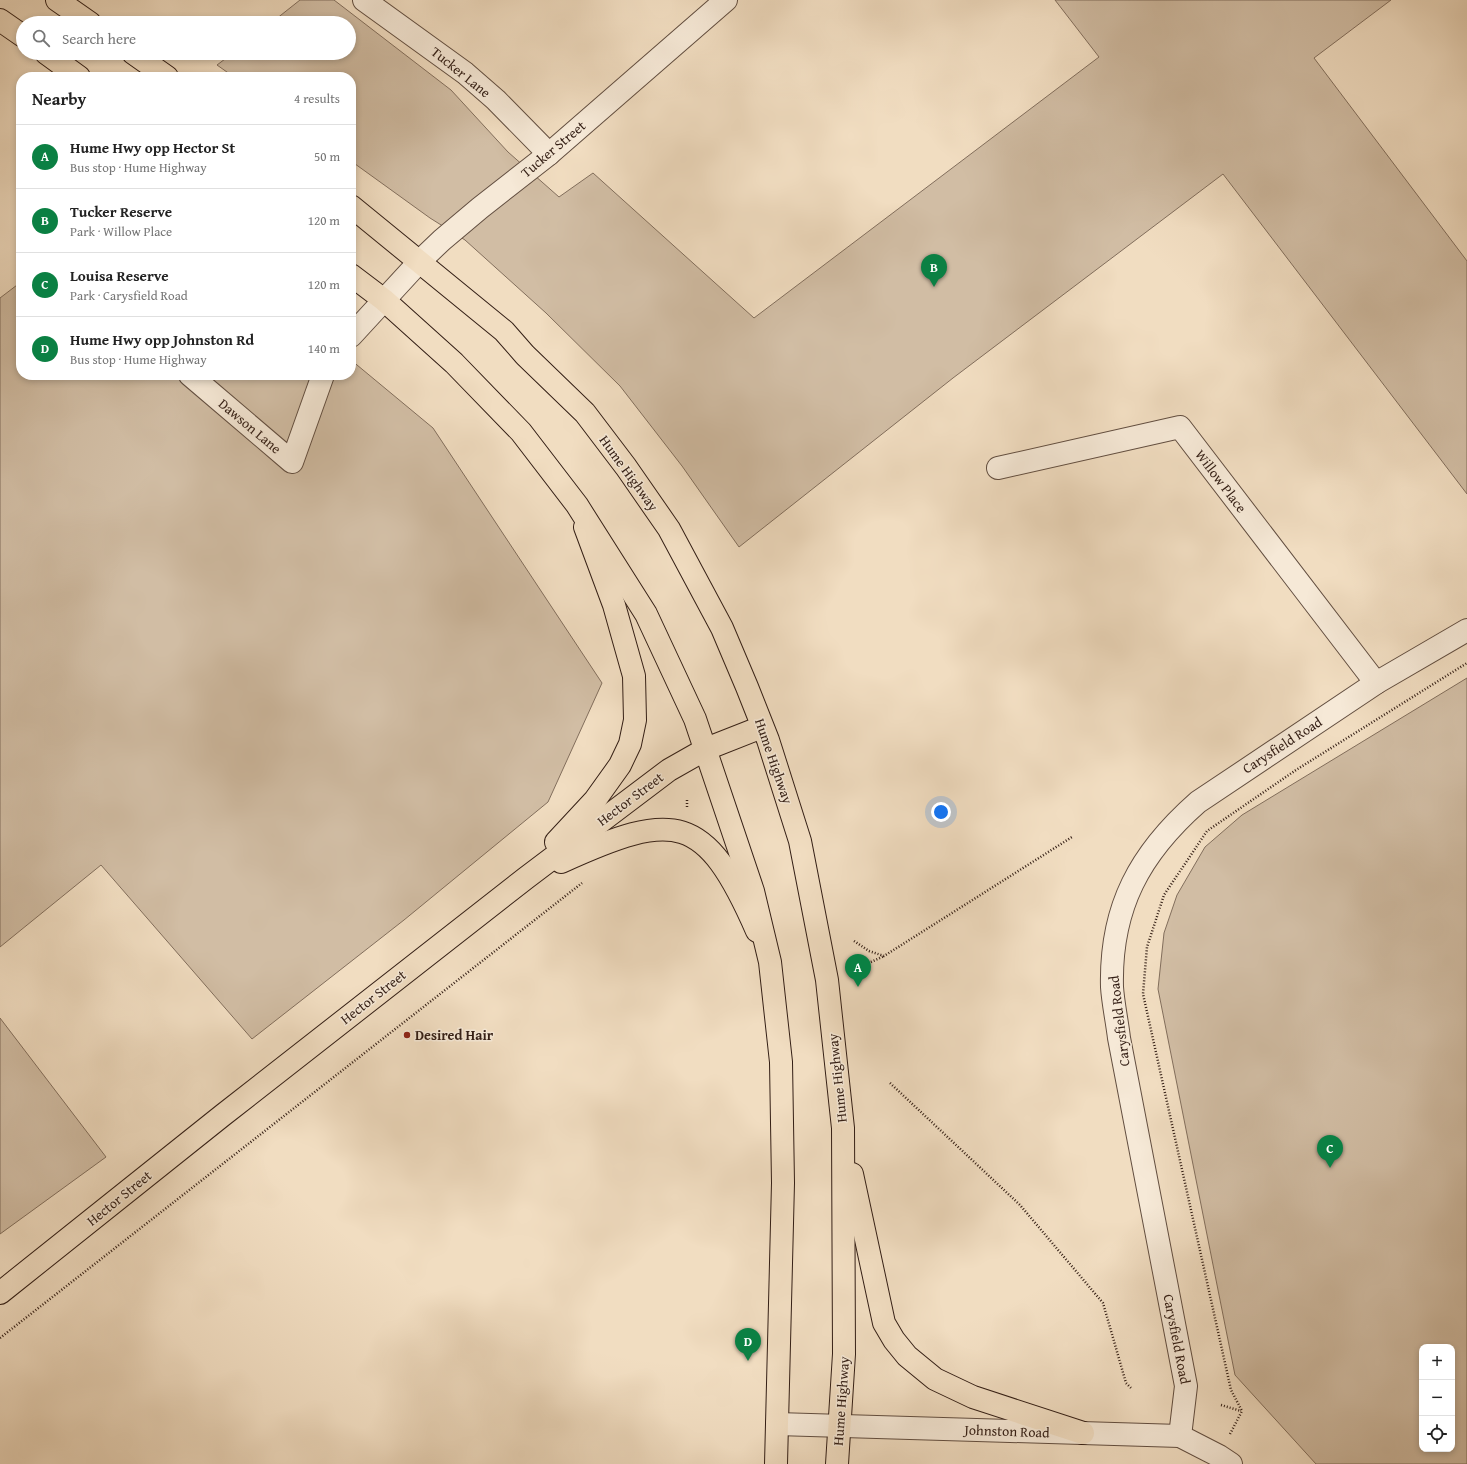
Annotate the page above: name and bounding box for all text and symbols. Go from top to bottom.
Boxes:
search box [16,16,356,60]
icon: search [30,27,52,49]
text: Search here [62,28,136,49]
street label: Tucker Lane [427,42,495,103]
text: Nearby [32,86,86,111]
text: 4 results [294,89,340,108]
street label: Tucker Street [516,116,590,182]
text: Hume Hwy opp Hector St [70,137,235,158]
text: A [41,147,49,166]
text: 50 m [314,147,340,166]
text: Bus stop · Hume Highway [70,158,207,177]
text: Tucker Reserve [70,201,172,222]
text: B [41,211,49,230]
text: 120 m [308,211,340,230]
text: Park · Willow Place [70,222,172,241]
pin: B [921,254,947,287]
text: Louisa Reserve [70,265,169,286]
text: C [41,275,49,294]
text: 120 m [308,275,340,294]
text: Park · Carysfield Road [70,286,188,305]
text: Hume Hwy opp Johnston Rd [70,329,254,350]
text: D [41,339,49,358]
text: 140 m [308,339,340,358]
text: Bus stop · Hume Highway [70,350,207,369]
street label: Dawson Lane [214,394,286,458]
street label: Hume Highway [595,431,663,515]
street label: Willow Place [1191,445,1252,517]
street label: Carysfield Road [1238,711,1326,778]
street label: Hume Highway [750,716,798,807]
street label: Hector Street [593,767,667,831]
your location [931,802,951,822]
pin: A [845,954,871,987]
street label: Hector Street [336,965,410,1029]
street label: Carysfield Road [1103,974,1134,1068]
place label: Desired Hair [415,1025,494,1045]
marker: Desired Hair [402,1030,412,1040]
street label: Hume Highway [822,1033,852,1123]
pin: C [1317,1135,1343,1168]
street label: Hector Street [82,1166,156,1230]
street label: Carysfield Road [1158,1292,1196,1386]
pin: D [735,1328,761,1361]
map controls [1419,1344,1455,1452]
button: + [1419,1344,1455,1380]
street label: Hume Highway [828,1356,854,1446]
button: − [1419,1380,1455,1416]
button: locate [1419,1416,1455,1452]
street label: Johnston Road [962,1419,1050,1442]

